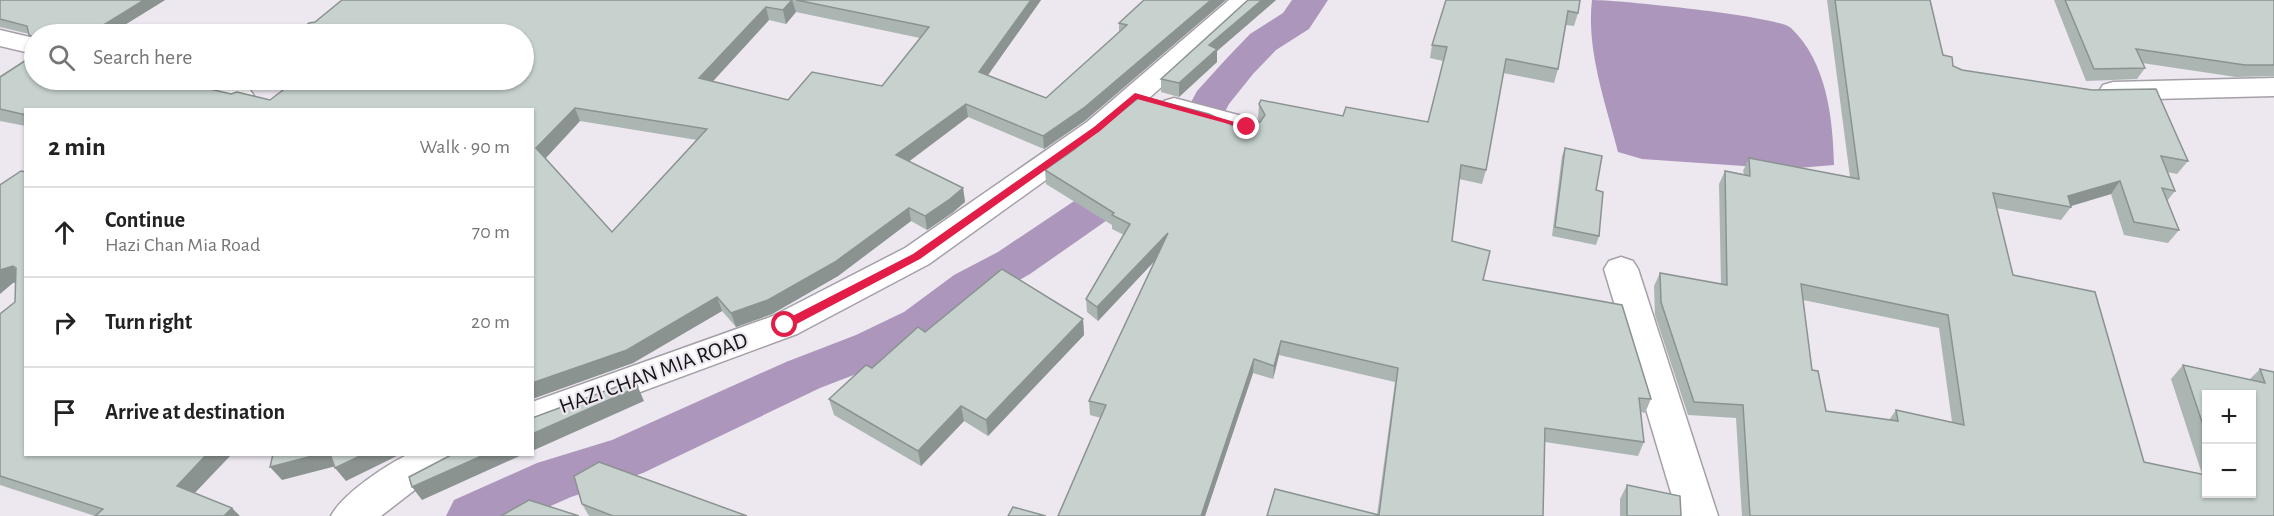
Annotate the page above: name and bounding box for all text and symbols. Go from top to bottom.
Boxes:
search box [24,24,534,90]
icon: search [45,41,78,74]
text: Search here [93,46,192,68]
route end [1233,113,1259,139]
text: 2 min [48,134,106,160]
text: Walk · 90 m [419,137,510,157]
text: Continue [105,209,185,231]
icon: ahead [48,216,81,249]
text: 70 m [472,222,510,242]
text: Hazi Chan Mia Road [105,235,260,255]
icon: right [48,306,81,339]
text: Turn right [105,311,192,333]
route start [771,311,797,337]
text: 20 m [471,312,510,332]
street label: HAZI CHAN MIA ROAD [556,329,751,417]
map controls [2202,390,2256,498]
button: + [2202,390,2256,444]
icon: arrive [48,396,81,429]
text: Arrive at destination [105,401,285,423]
button: − [2202,444,2256,498]

